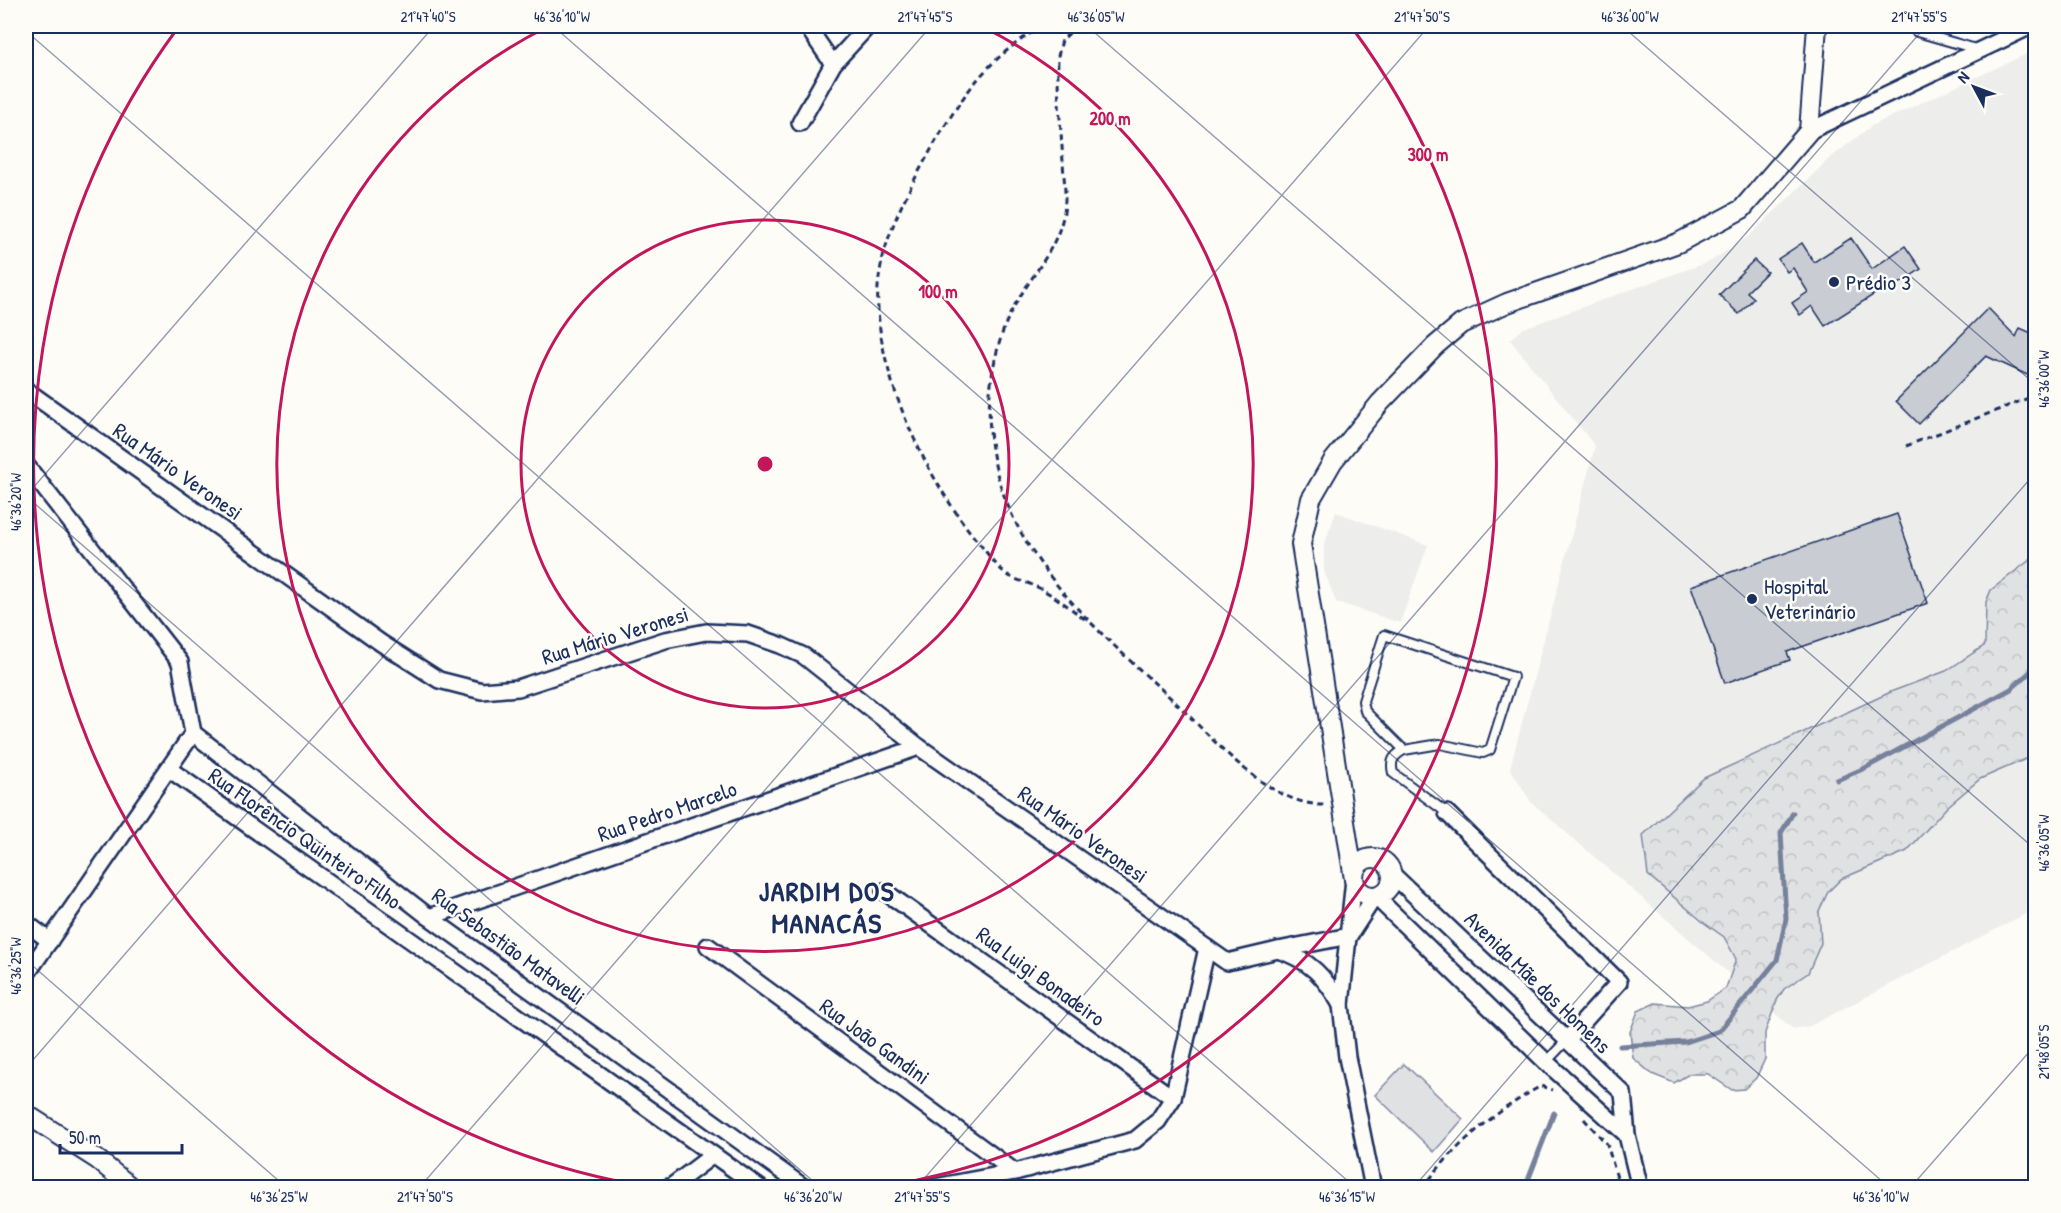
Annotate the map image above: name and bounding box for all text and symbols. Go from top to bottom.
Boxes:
text: 21°47'40"S [400,6,456,27]
text: 46°36'10"W [534,6,591,27]
text: 21°47'45"S [898,6,953,27]
text: 46°36'05"W [1067,6,1125,27]
text: 21°47'50"S [1394,6,1450,27]
text: 46°36'00"W [1601,6,1659,27]
text: 21°47'55"S [1891,6,1947,27]
north arrow [1944,57,2004,117]
text: N [1952,66,1974,88]
text: 200 m [1090,106,1130,131]
text: 300 m [1408,142,1448,167]
place label: Prédio 3 [1846,267,1911,297]
marker: Prédio 3 [1827,275,1841,289]
text: 100 m [918,279,958,304]
text: 46°36'00"W [2033,350,2054,408]
street label: Rua Mário Veronesi [107,415,249,527]
centre of rings [755,454,775,474]
text: 46°36'20"W [5,472,26,531]
place label: Hospital Veterinário [1764,571,1856,626]
marker: Hospital Veterinário [1745,592,1759,606]
street label: Rua Mário Veronesi [538,598,692,672]
street label: Rua Florêncio Quinteiro Filho [203,760,407,916]
street label: Rua Pedro Marcelo [594,773,741,849]
street label: Rua Mário Veronesi [1012,778,1154,890]
text: 46°36'05"W [2033,814,2054,872]
district label: JARDIM DOS MANACÁS [759,872,895,942]
street label: Rua Sebastião Matavelli [426,880,592,1012]
street label: Avenida Mãe dos Homens [1458,904,1618,1060]
street label: Rua Luigi Bonadeiro [971,919,1112,1033]
text: 46°36'25"W [5,937,26,995]
street label: Rua João Gandini [814,991,936,1091]
text: 21°48'05"S [2033,1024,2054,1080]
scale bar [60,1117,182,1155]
text: 50 m [69,1125,101,1150]
text: 46°36'25"W [250,1186,308,1207]
text: 21°47'50"S [397,1186,453,1207]
text: 46°36'20"W [784,1186,843,1207]
text: 21°47'55"S [894,1186,950,1207]
text: 46°36'15"W [1319,1186,1376,1207]
text: 46°36'10"W [1853,1186,1910,1207]

